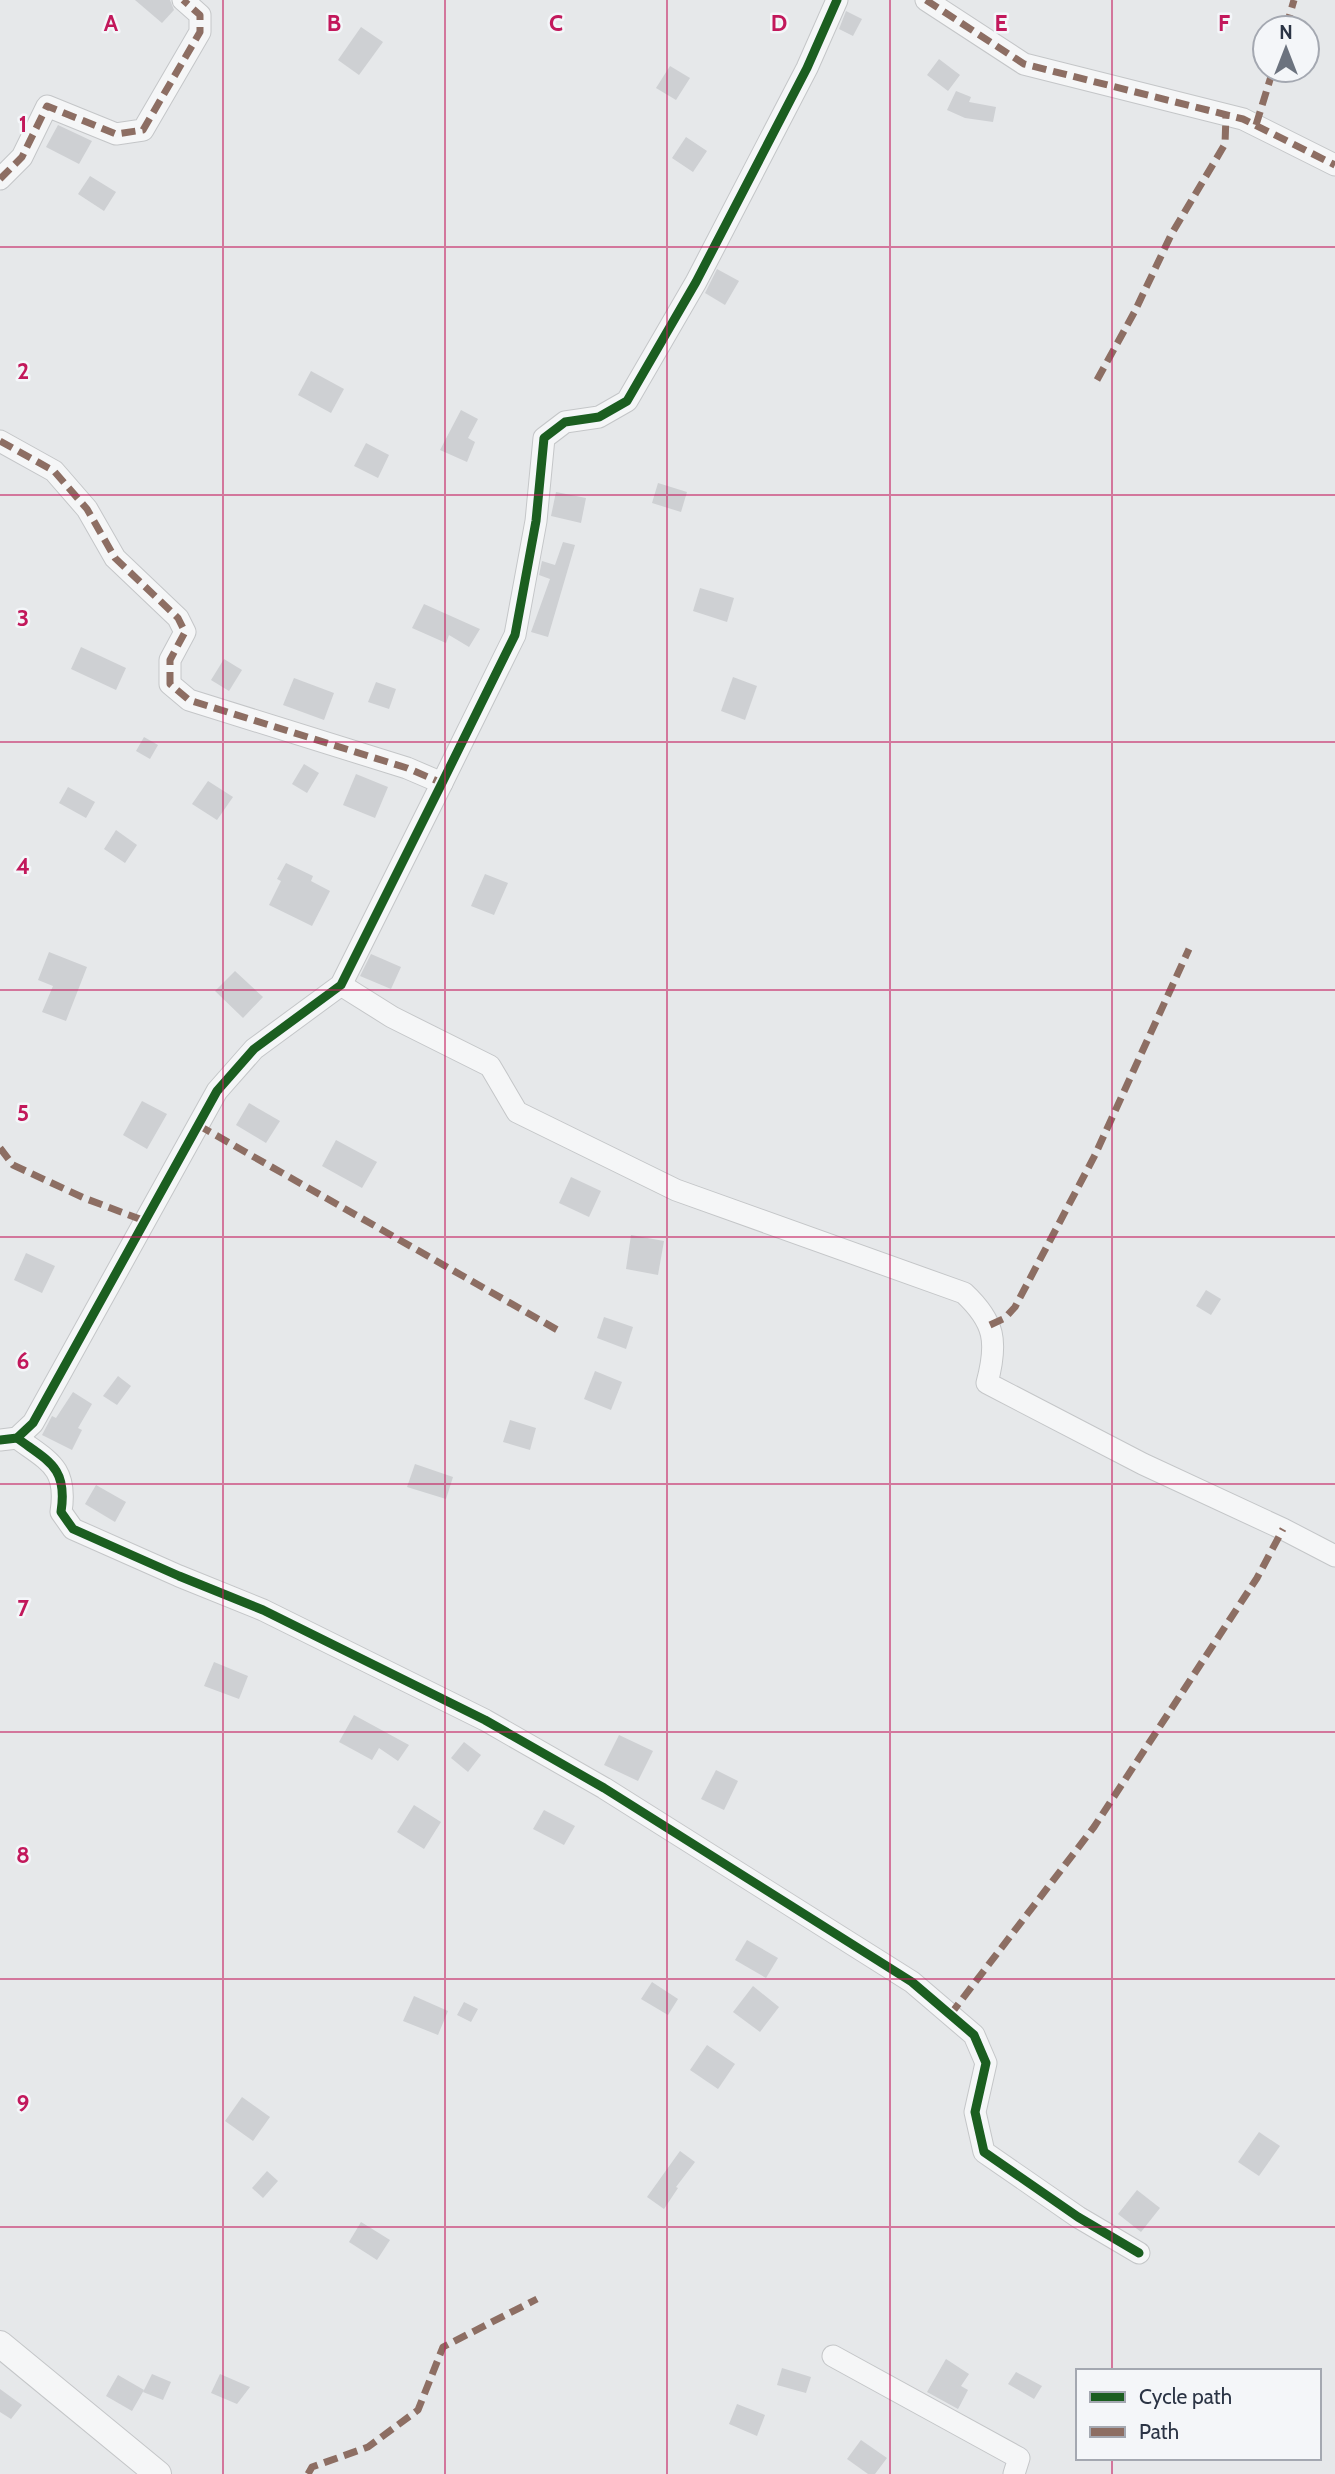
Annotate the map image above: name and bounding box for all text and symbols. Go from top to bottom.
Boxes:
text: A [104,9,119,37]
text: B [327,9,341,37]
text: C [549,9,563,37]
text: D [771,9,787,37]
text: E [994,9,1008,37]
text: F [1218,9,1230,37]
north arrow [1251,14,1321,84]
text: N [1279,21,1293,44]
text: 1 [19,110,27,138]
text: 2 [17,357,29,385]
text: 3 [17,604,29,632]
text: 4 [16,852,30,880]
text: 5 [17,1099,29,1127]
text: 6 [17,1347,29,1375]
text: 7 [17,1594,29,1622]
text: 8 [16,1841,30,1869]
text: 9 [17,2089,29,2117]
legend [1076,2369,1321,2460]
text: Cycle path [1139,2384,1232,2409]
text: Path [1139,2419,1179,2444]

